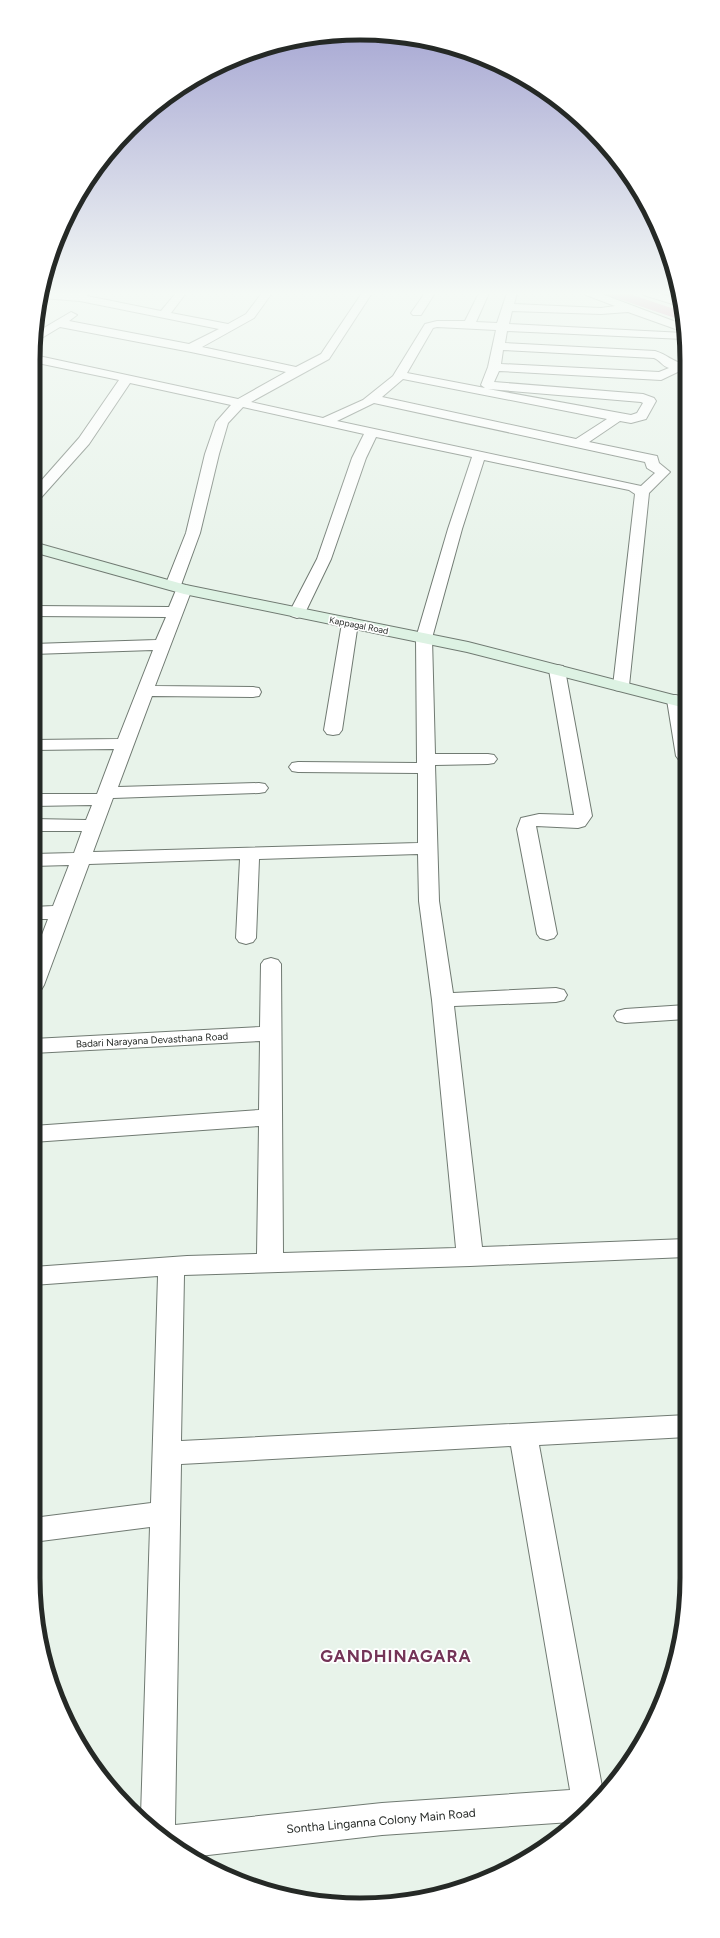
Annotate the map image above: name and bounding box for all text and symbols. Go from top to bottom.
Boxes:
street label: Kappagal Road [328,614,390,636]
street label: Badari Narayana Devasthana Road [75,1030,229,1050]
district label: GANDHINAGARA [320,1646,472,1666]
street label: Sontha Linganna Colony Main Road [286,1806,476,1836]

